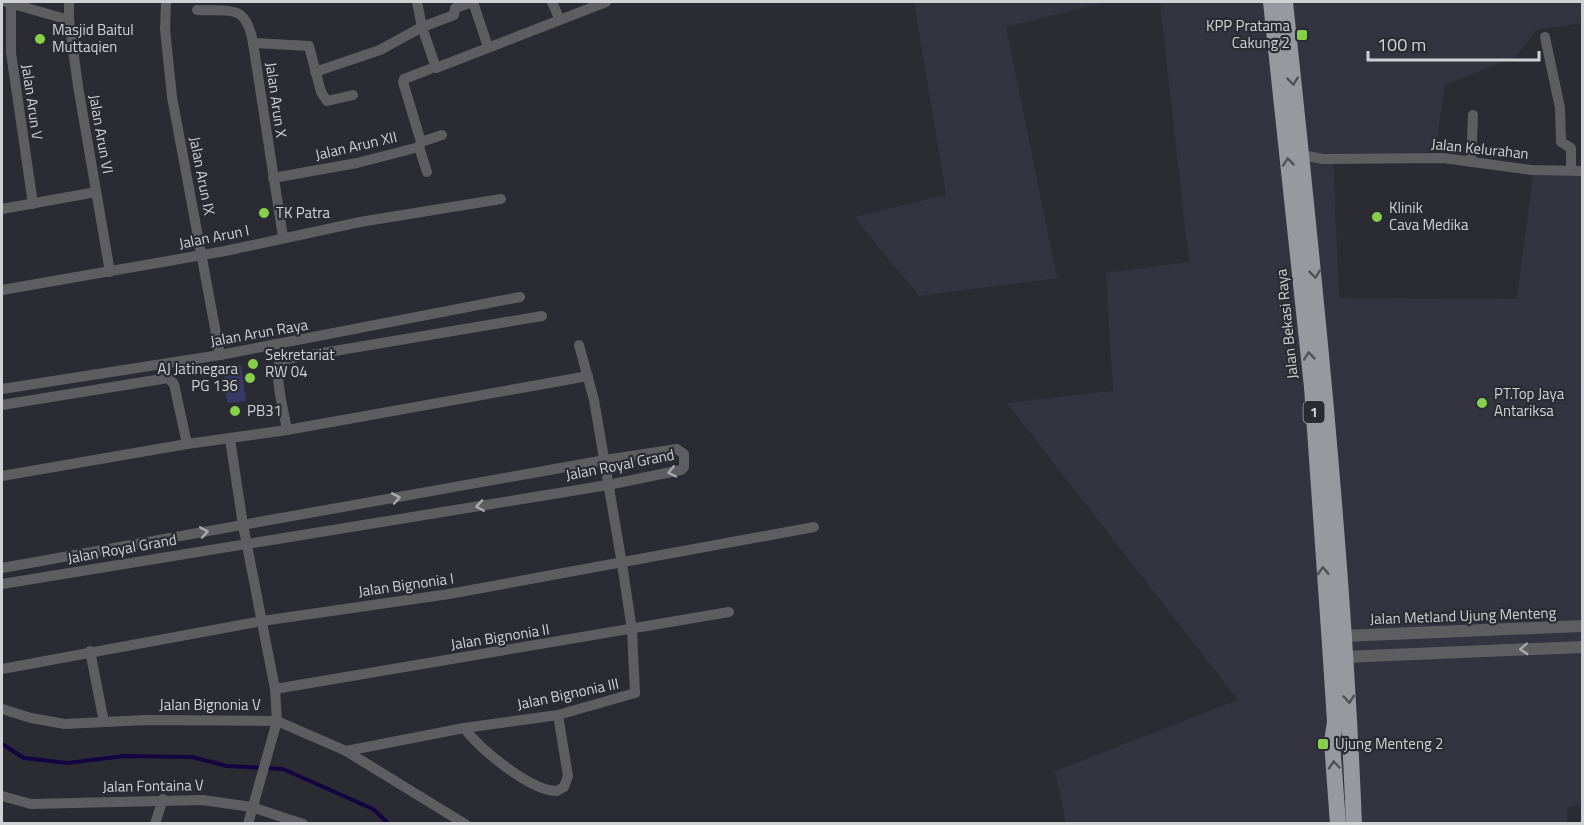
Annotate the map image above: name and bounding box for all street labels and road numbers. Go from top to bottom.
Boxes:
street label: Jalan Arun X [260,61,293,140]
street label: Jalan Arun V [16,63,49,142]
street label: Jalan Arun VI [83,92,120,175]
street label: Jalan Arun XII [313,125,399,166]
street label: Jalan Kelurahan [1430,132,1530,165]
street label: Jalan Arun IX [184,135,222,218]
street label: Jalan Arun I [177,218,251,255]
street label: Jalan Bekasi Raya [1269,267,1304,380]
street label: Jalan Arun Raya [208,313,310,352]
road number: 1 [1304,401,1324,423]
street label: Jalan Royal Grand [564,443,676,486]
street label: Jalan Royal Grand [66,528,178,569]
street label: Jalan Bignonia I [357,566,455,603]
street label: Jalan Metland Ujung Menteng [1369,601,1557,630]
street label: Jalan Bignonia II [449,617,551,656]
street label: Jalan Bignonia III [515,671,621,716]
street label: Jalan Bignonia V [159,693,261,716]
street label: Jalan Fontaina V [102,773,204,798]

